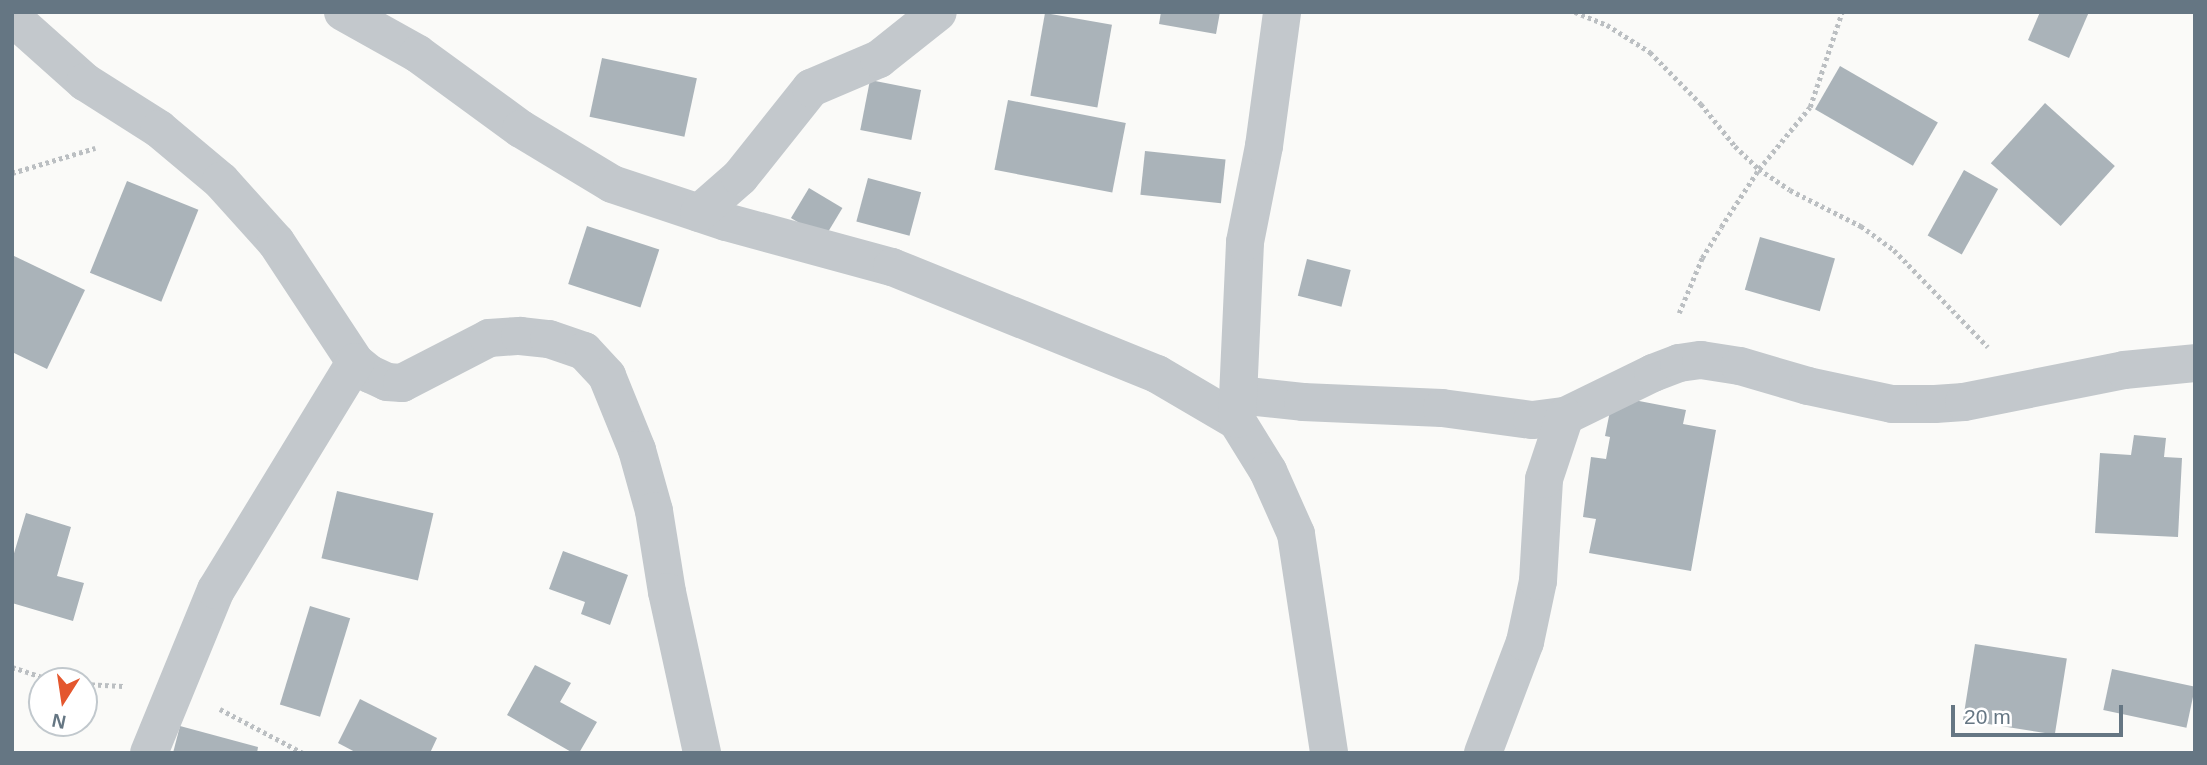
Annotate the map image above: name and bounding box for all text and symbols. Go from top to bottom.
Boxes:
north arrow [28,667,98,737]
scale bar [1955,692,2126,736]
text: 20 m [1964,705,2011,728]
text: N [50,709,68,733]

